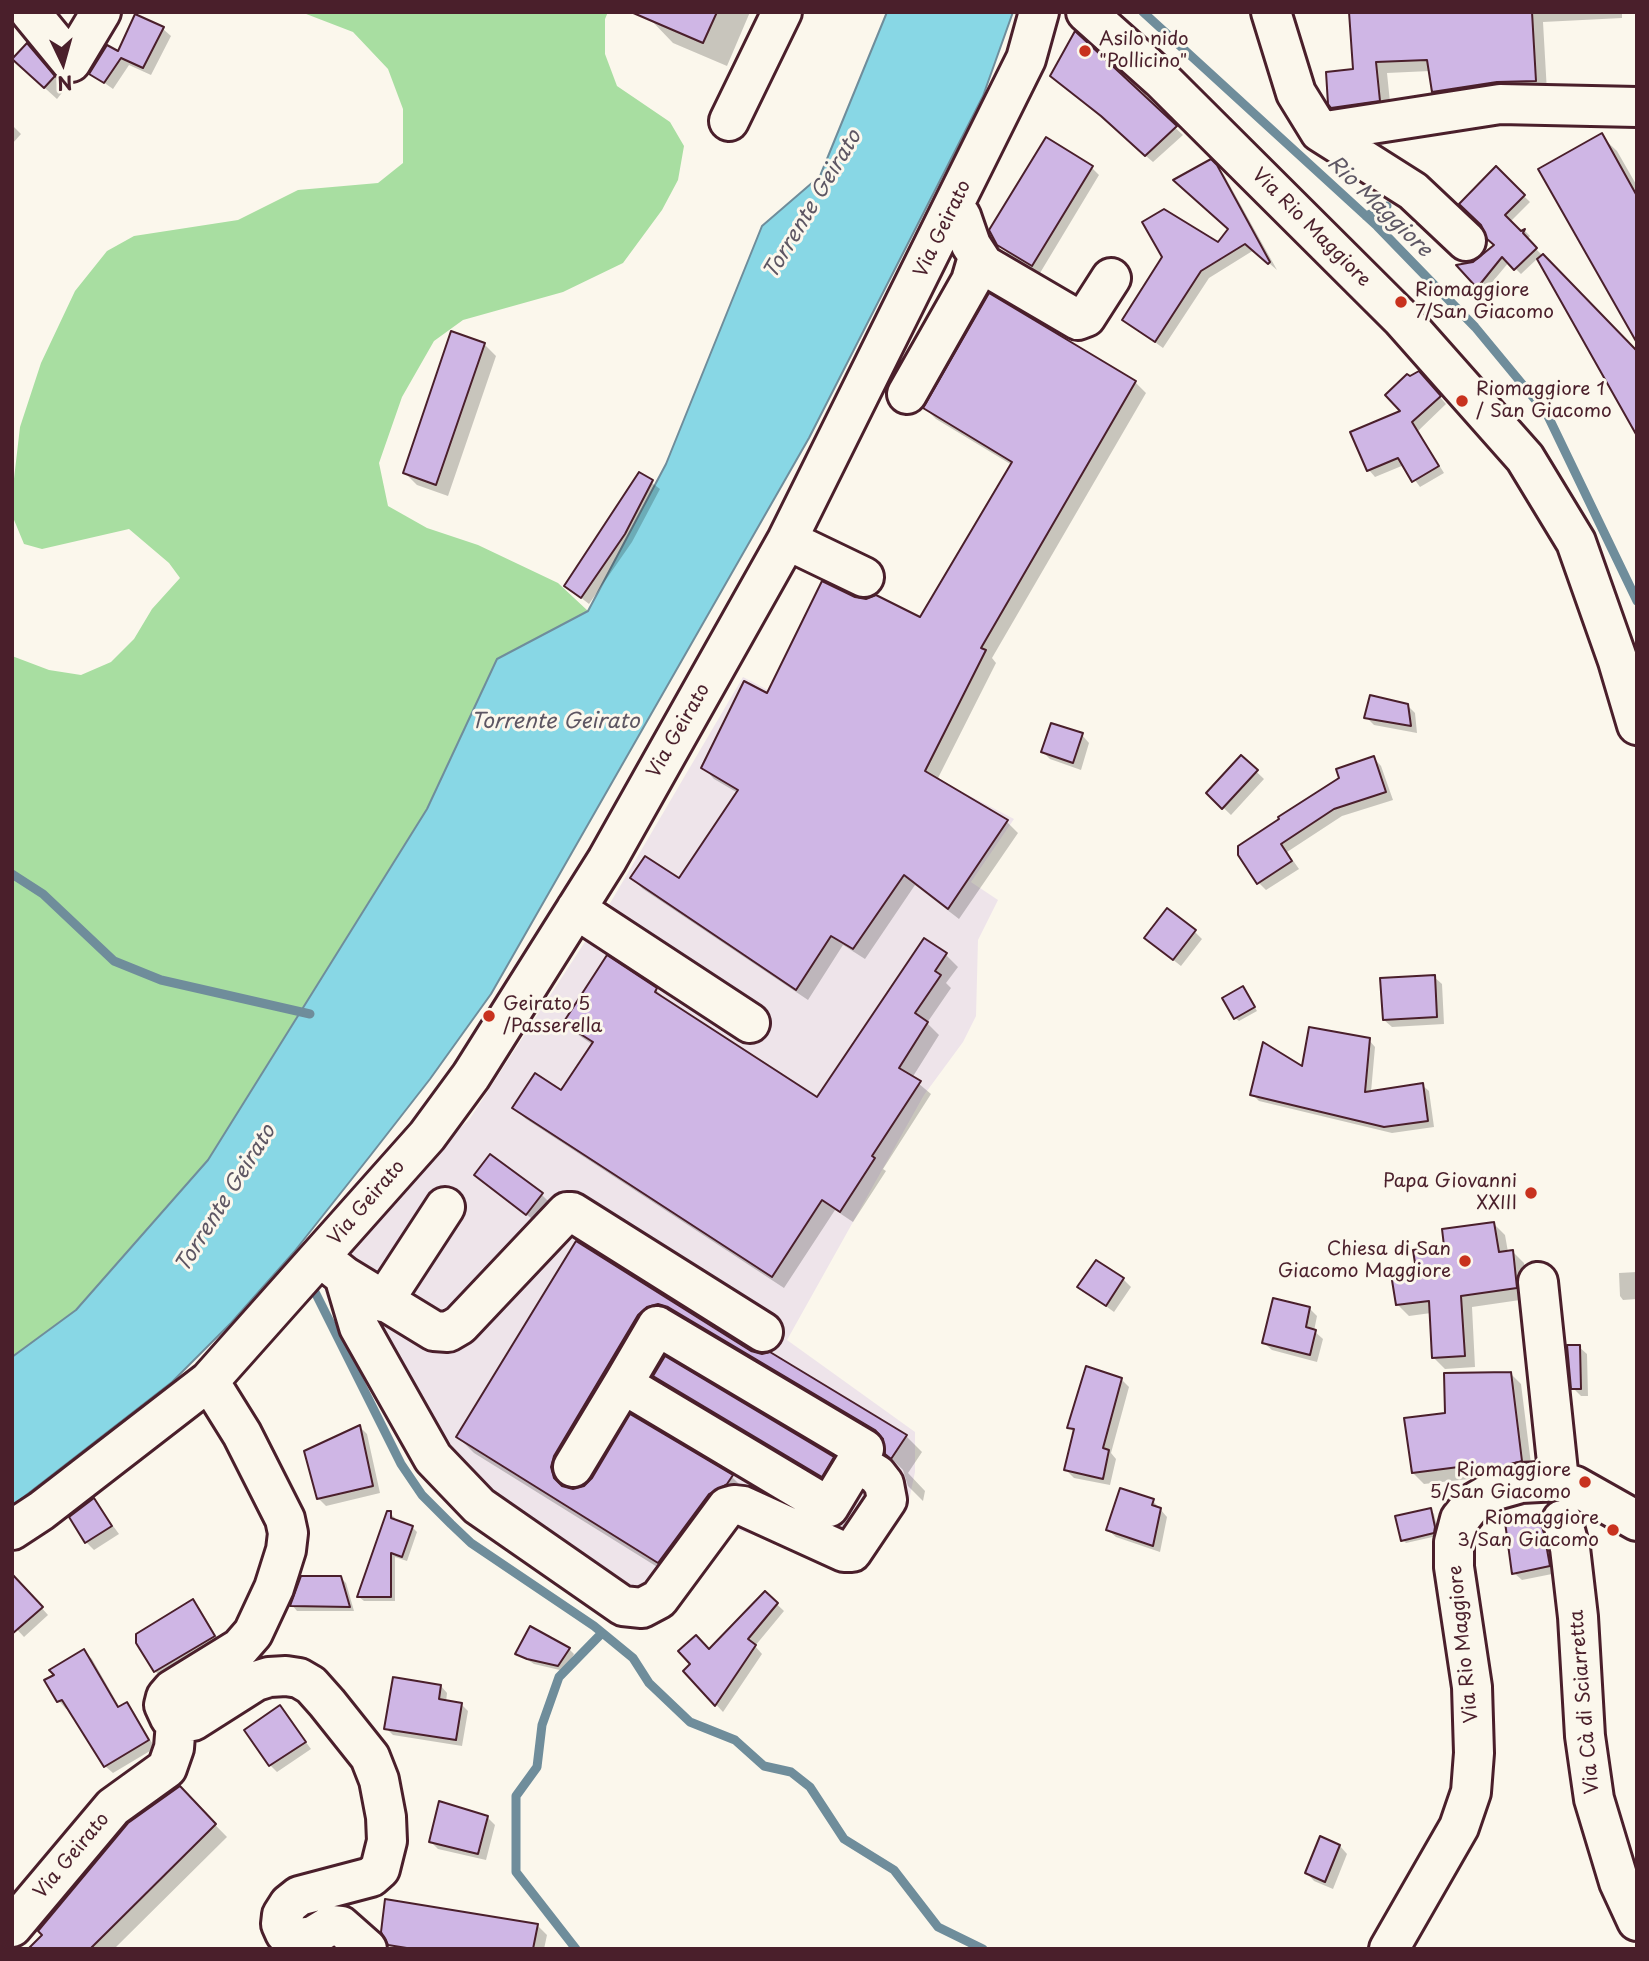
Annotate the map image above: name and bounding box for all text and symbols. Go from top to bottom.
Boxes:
north arrow [28,28,98,98]
place label: Asilo nido "Pollicino" [1099,29,1189,73]
marker: Asilo nido "Pollicino" [1077,43,1093,59]
text: N [56,69,74,99]
water label: Torrente Geirato [759,126,867,284]
water label: Rio Maggiore [1322,151,1436,263]
street label: Via Rio Maggiore [1247,164,1375,292]
street label: Via Geirato [910,177,976,281]
place label: Riomaggiore 7/San Giacomo [1415,280,1554,324]
marker: Riomaggiore 7/San Giacomo [1393,294,1409,310]
place label: Riomaggiore 1 / San Giacomo [1476,379,1612,423]
marker: Riomaggiore 1 / San Giacomo [1454,393,1470,409]
street label: Via Geirato [643,680,715,782]
water label: Torrente Geirato [471,709,639,735]
place label: Geirato 5 /Passerella [503,994,602,1038]
marker: Geirato 5 /Passerella [481,1008,497,1024]
water label: Torrente Geirato [171,1121,281,1277]
street label: Via Geirato [324,1156,410,1250]
place label: Papa Giovanni XXIII [1383,1171,1517,1215]
marker: Papa Giovanni XXIII [1523,1185,1539,1201]
place label: Chiesa di San Giacomo Maggiore [1278,1239,1451,1283]
marker: Chiesa di San Giacomo Maggiore [1457,1253,1473,1269]
place label: Riomaggiore 5/San Giacomo [1429,1460,1571,1504]
marker: Riomaggiore 5/San Giacomo [1577,1474,1593,1490]
place label: Riomaggiore 3/San Giacomo [1457,1508,1599,1552]
marker: Riomaggiore 3/San Giacomo [1605,1522,1621,1538]
street label: Via Rio Maggiore [1444,1564,1484,1724]
street label: Via Cà di Sciarretta [1566,1609,1604,1795]
street label: Via Geirato [29,1808,115,1904]

